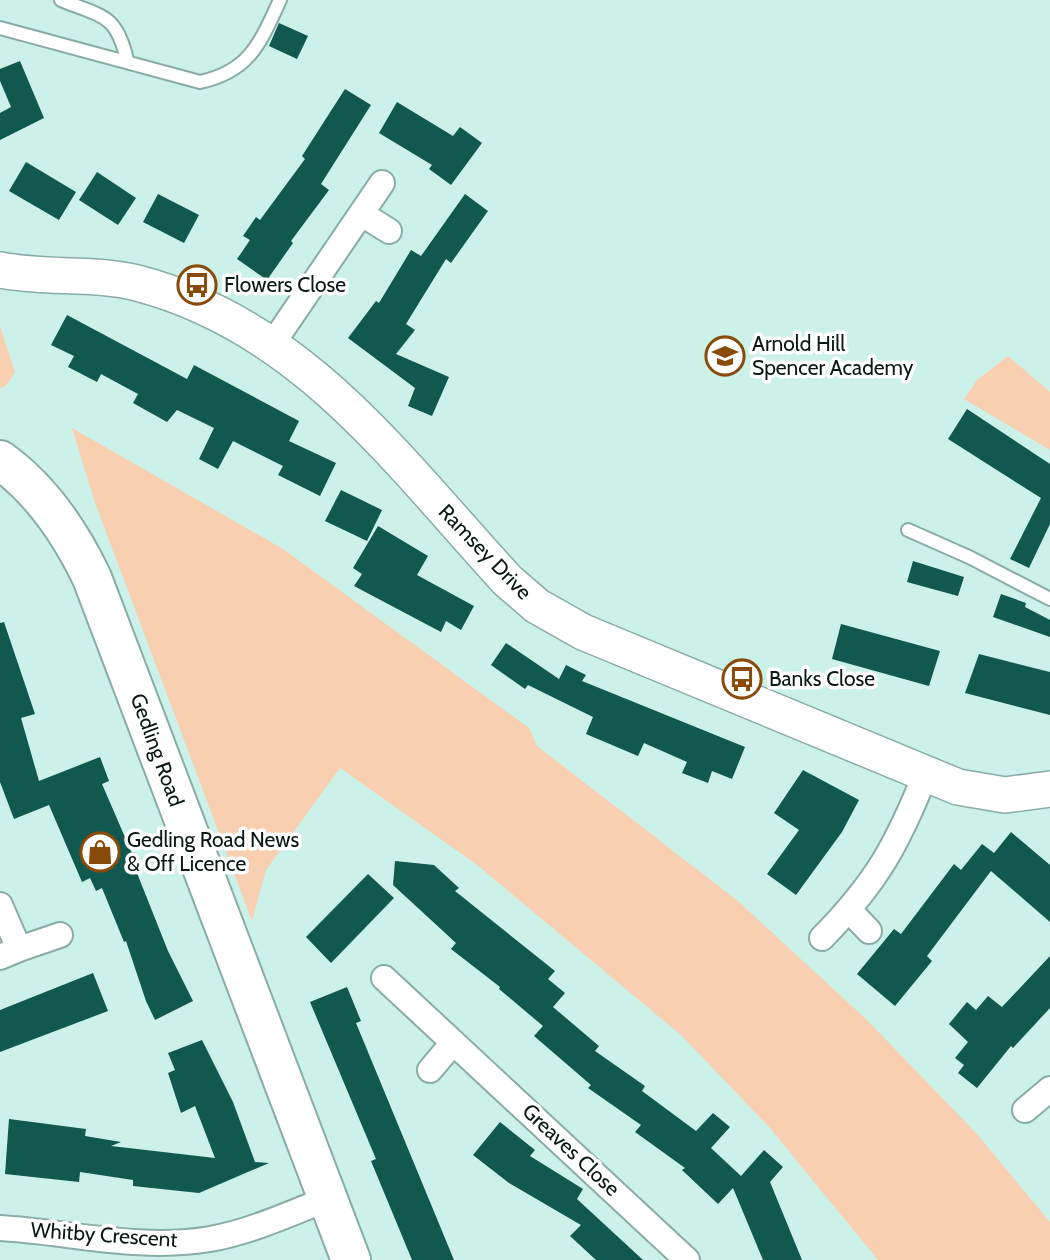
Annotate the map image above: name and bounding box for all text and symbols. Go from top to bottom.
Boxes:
bus stop icon: Flowers Close [176,264,218,306]
place label: Flowers Close [224,272,346,297]
place label: Arnold Hill Spencer Academy [752,331,914,380]
school or university icon: Arnold Hill Spencer Academy [704,335,746,377]
street label: Ramsey Drive [434,499,537,605]
bus stop icon: Banks Close [721,658,763,700]
place label: Banks Close [769,666,875,691]
street label: Gedling Road [125,690,189,810]
place label: Gedling Road News & Off Licence [127,827,299,876]
shop icon: Gedling Road News & Off Licence [79,831,121,873]
street label: Greaves Close [518,1098,625,1201]
street label: Whitby Crescent [30,1217,178,1252]

